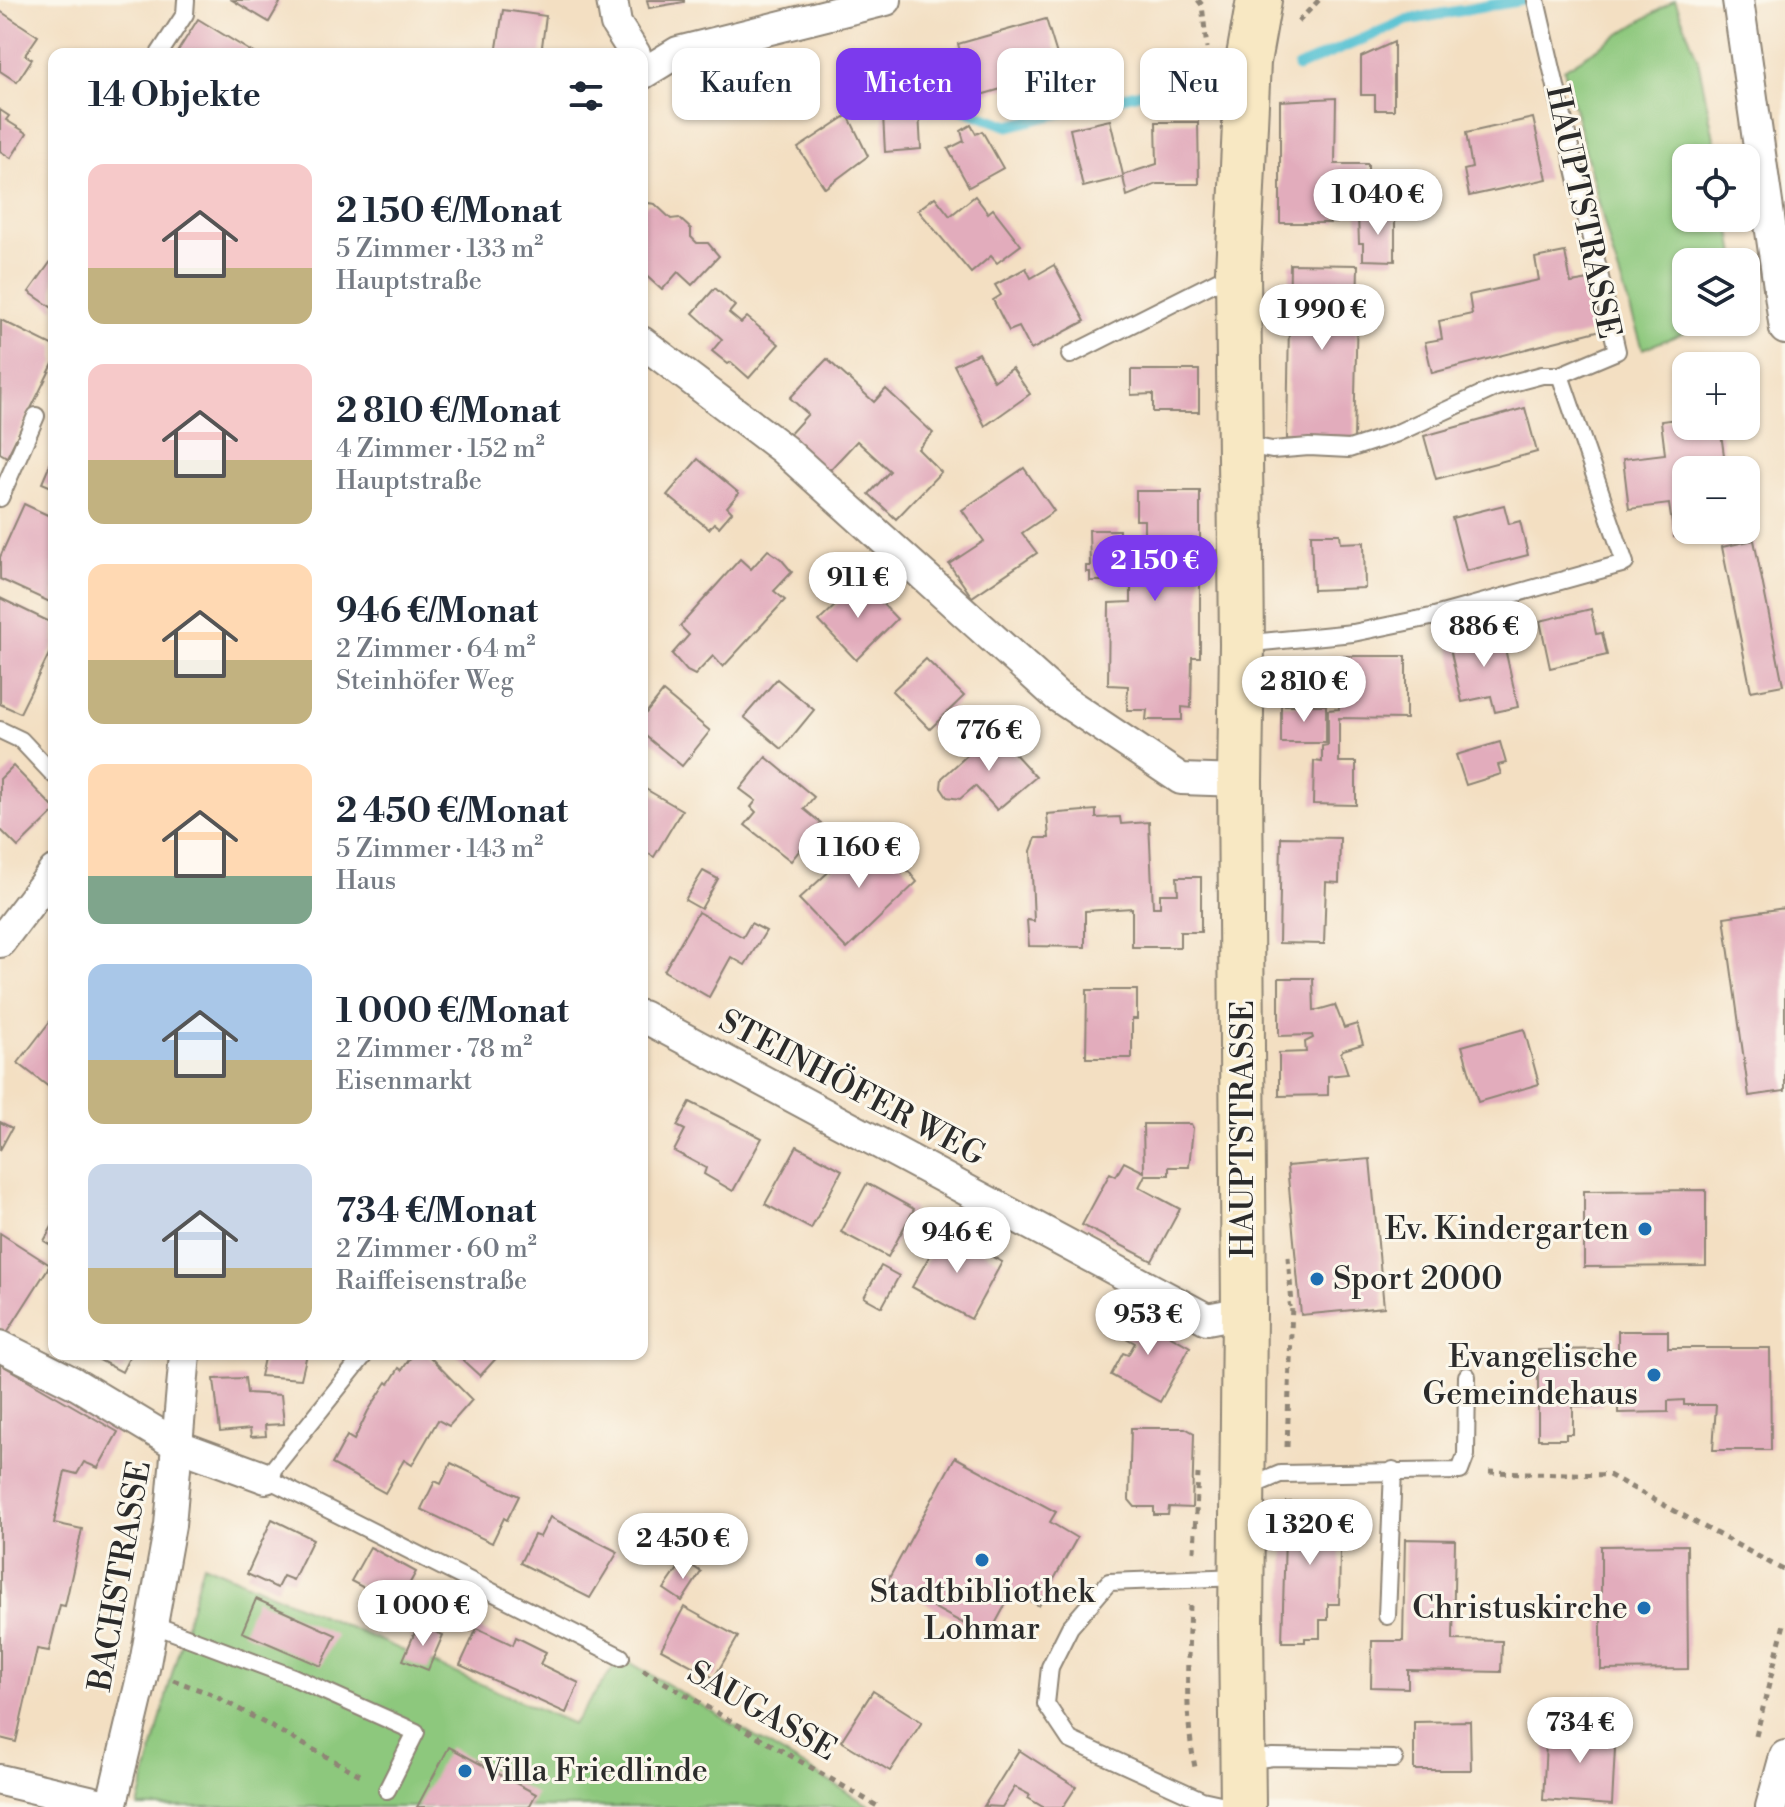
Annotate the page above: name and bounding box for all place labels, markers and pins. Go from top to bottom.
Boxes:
pin: 1 040 € [1304,169,1452,237]
pin: 1 990 € [1248,284,1396,352]
pin: 2 150 € [1081,535,1229,603]
pin: 911 € [802,552,914,620]
pin: 886 € [1428,601,1540,669]
pin: 2 810 € [1230,656,1378,724]
pin: 776 € [933,705,1045,773]
pin: 1 160 € [785,822,933,890]
pin: 946 € [901,1207,1013,1275]
place label: Ev. Kindergarten [1385,1209,1629,1249]
marker: Ev. Kindergarten [1636,1220,1654,1238]
place label: Sport 2000 [1333,1259,1502,1299]
marker: Sport 2000 [1308,1270,1326,1288]
pin: 953 € [1092,1289,1204,1357]
place label: Evangelische Gemeindehaus [1423,1337,1638,1414]
marker: Evangelische Gemeindehaus [1645,1366,1663,1384]
pin: 1 320 € [1236,1499,1384,1567]
pin: 2 450 € [609,1513,757,1581]
marker: Stadtbibliothek Lohmar [973,1551,991,1569]
place label: Stadtbibliothek Lohmar [870,1572,1097,1649]
pin: 1 000 € [349,1580,497,1648]
place label: Christuskirche [1412,1588,1628,1628]
marker: Christuskirche [1635,1599,1653,1617]
pin: 734 € [1524,1697,1636,1765]
place label: Villa Friedlinde [480,1751,708,1791]
marker: Villa Friedlinde [456,1762,474,1780]

